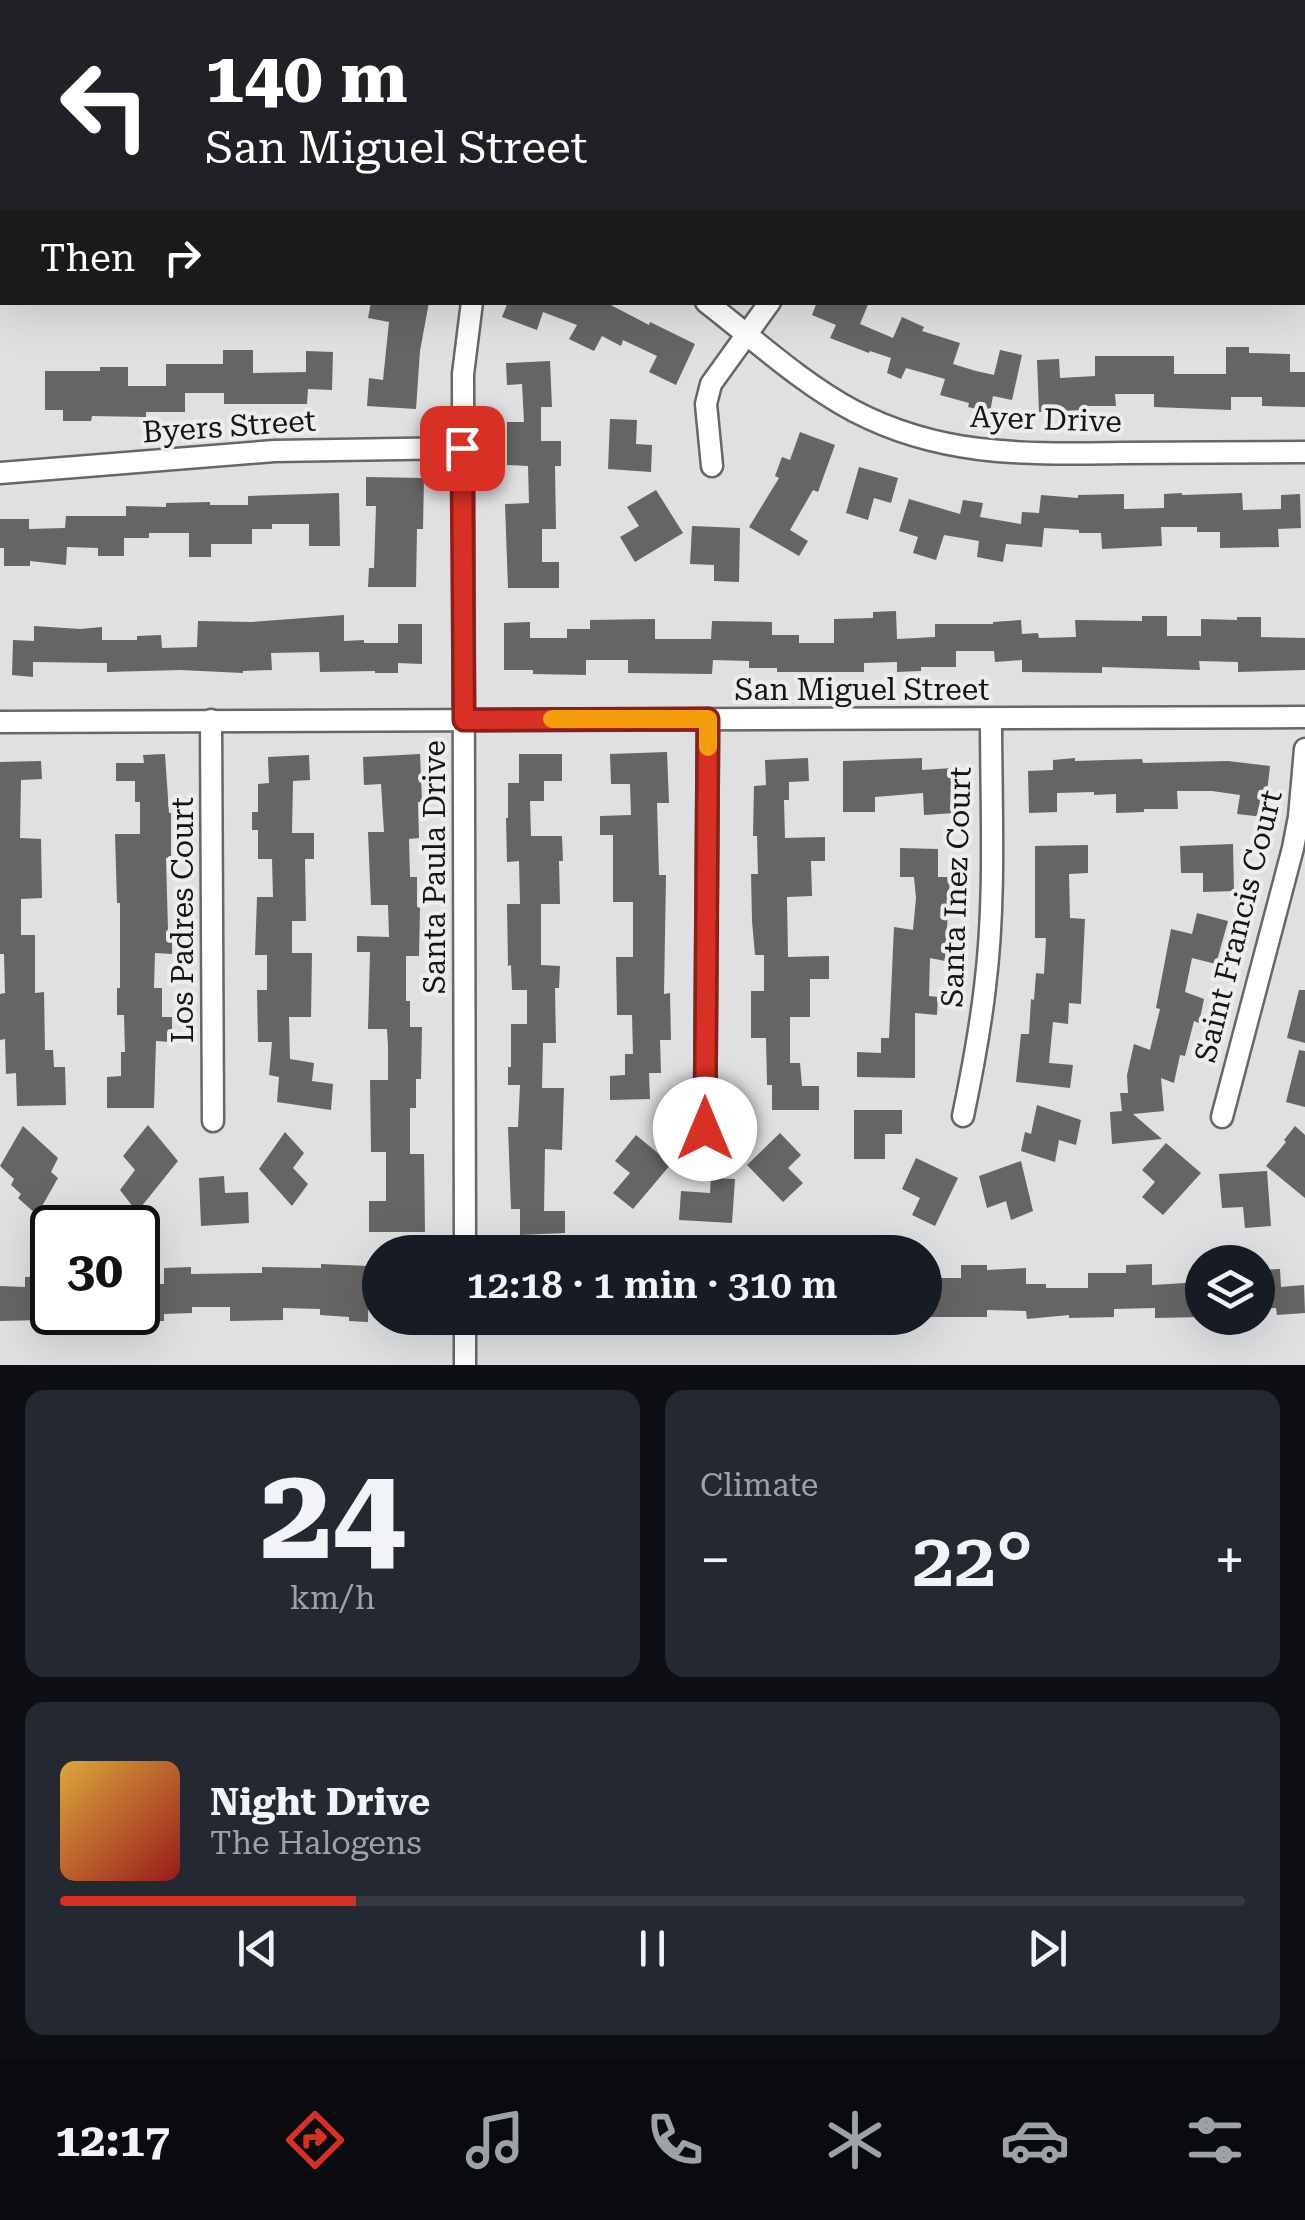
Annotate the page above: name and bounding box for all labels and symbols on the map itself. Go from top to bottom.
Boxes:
street label: Ayer Drive [969,399,1123,439]
street label: Byers Street [141,402,317,450]
pin [420,406,505,491]
street label: San Miguel Street [734,672,990,707]
street label: Santa Paula Drive [417,740,452,994]
street label: Santa Inez Court [934,766,978,1008]
street label: Saint Francis Court [1187,786,1289,1066]
street label: Los Padres Court [165,797,200,1043]
position arrow [653,1077,757,1181]
speed limit sign: 30 [30,1205,160,1335]

